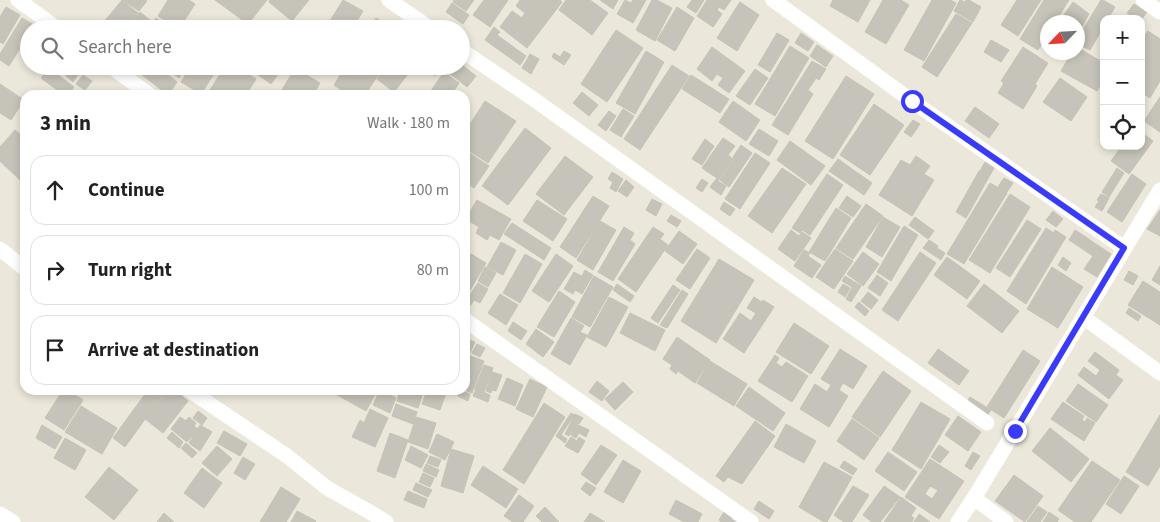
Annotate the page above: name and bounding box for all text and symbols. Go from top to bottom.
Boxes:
north arrow [1040,15,1085,60]
map controls [1100,15,1145,150]
button: + [1100,15,1145,60]
search box [20,20,470,75]
icon: search [38,34,66,62]
text: Search here [78,34,172,61]
button: − [1100,60,1145,105]
route start [901,90,924,113]
button: locate [1100,105,1145,150]
text: 3 min [40,108,91,138]
text: Walk · 180 m [367,112,450,134]
icon: ahead [41,176,69,204]
text: Continue [88,177,165,204]
text: 100 m [409,179,449,201]
icon: right [41,256,69,284]
text: Turn right [88,257,172,284]
text: 80 m [417,259,449,281]
icon: arrive [41,336,69,364]
text: Arrive at destination [88,337,259,364]
route end [1004,420,1027,443]

